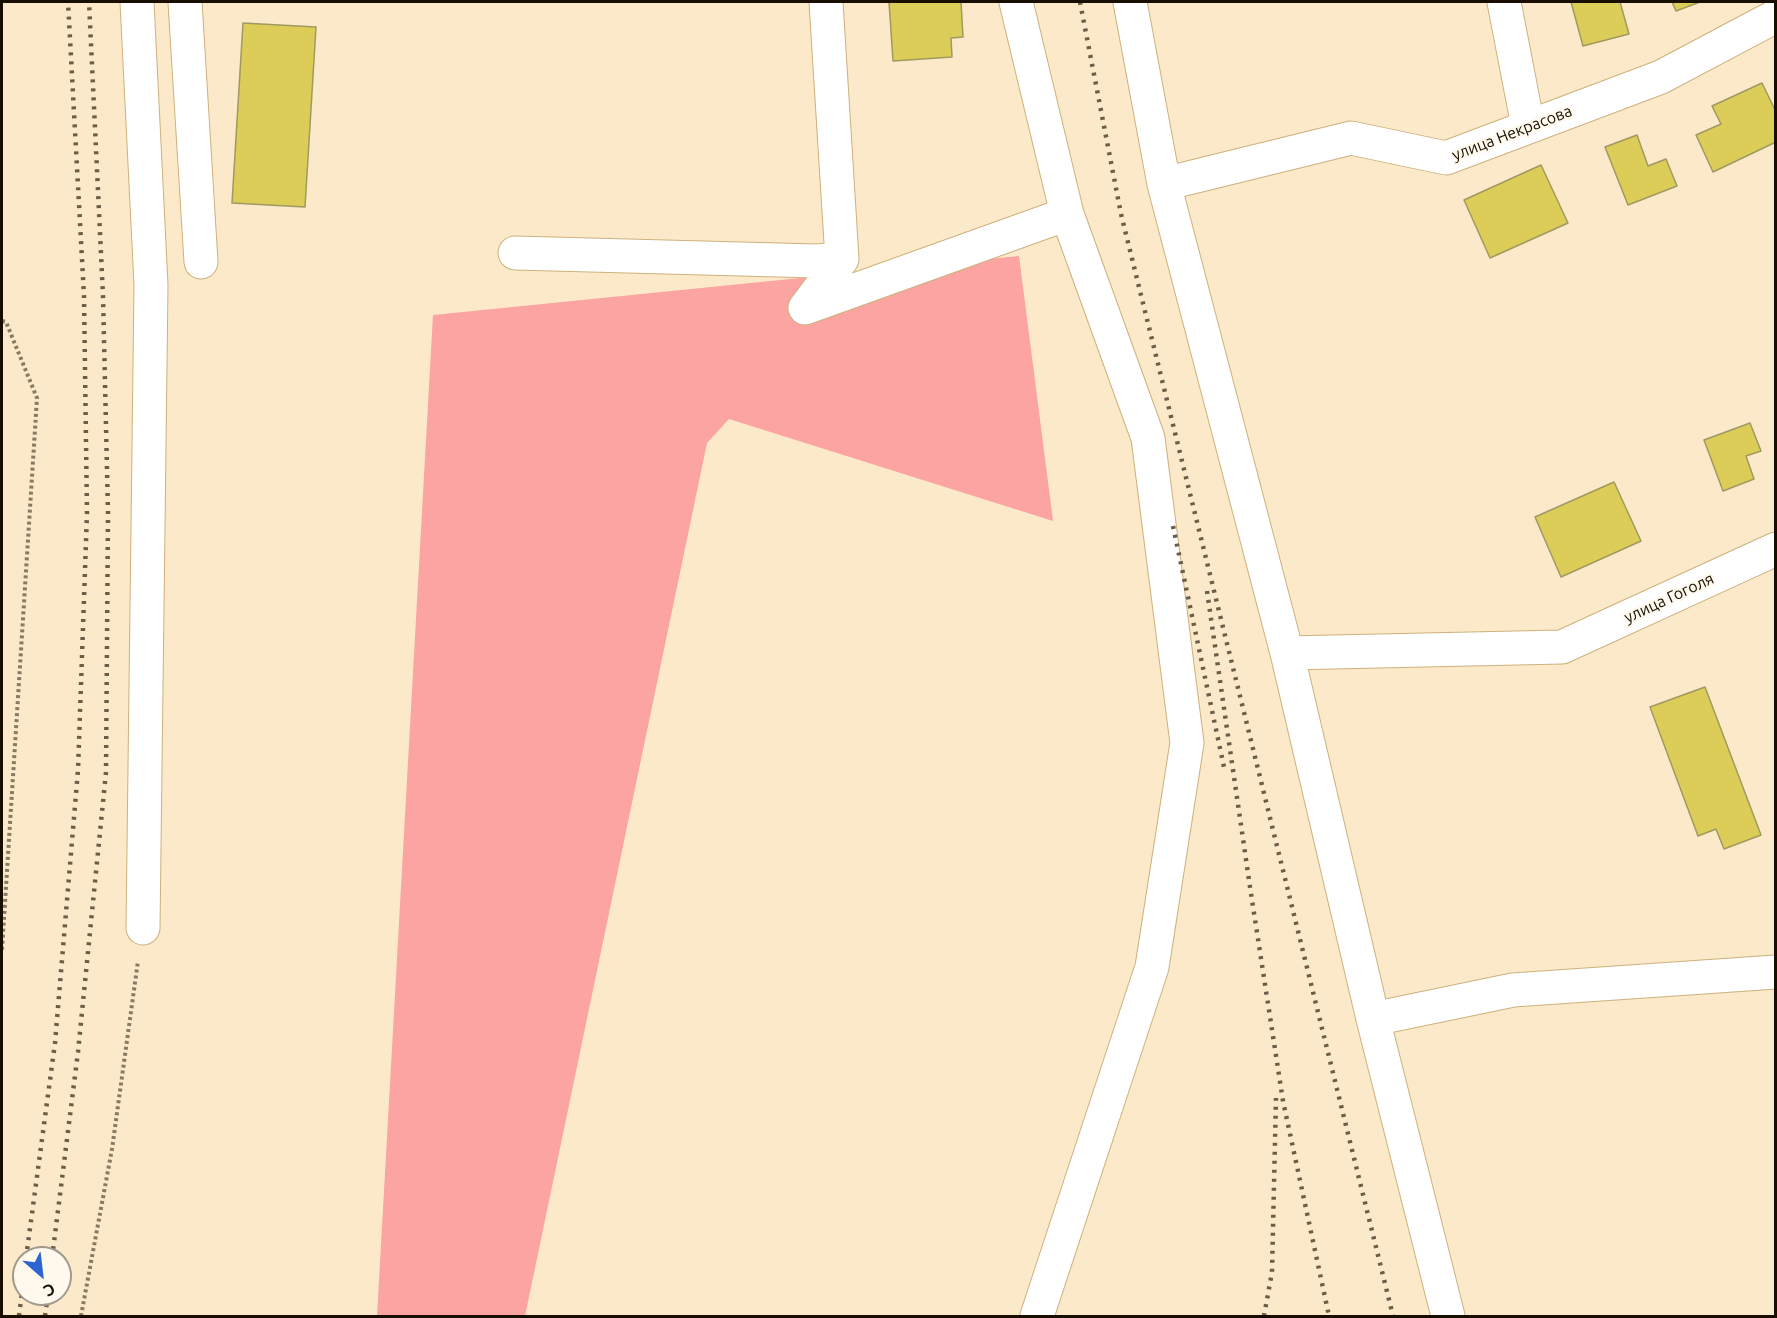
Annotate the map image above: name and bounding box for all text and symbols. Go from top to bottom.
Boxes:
street label: улица Некрасова [1449,101,1575,165]
street label: улица Гоголя [1621,569,1717,627]
north arrow [12,1246,72,1306]
text: С [41,1280,58,1300]

